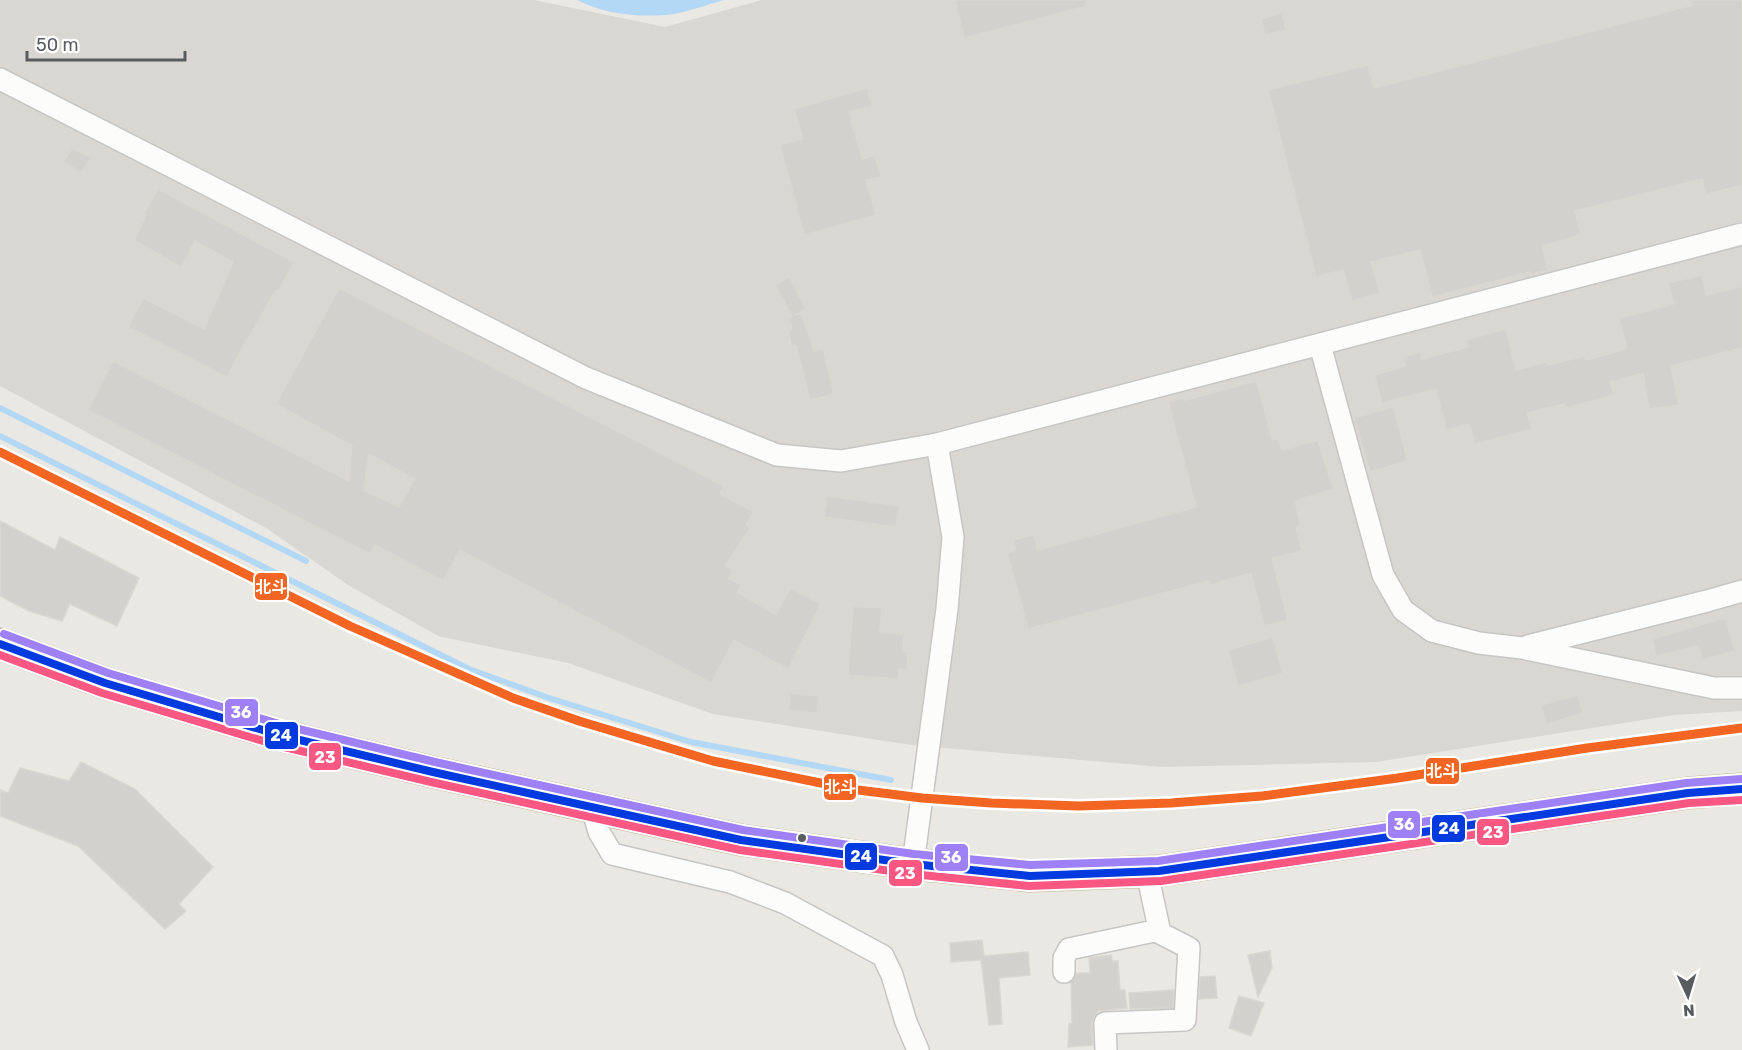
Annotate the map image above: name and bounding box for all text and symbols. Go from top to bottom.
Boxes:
scale bar [27,24,184,62]
text: 50 m [36,34,79,56]
line badge: 北斗 [254,572,288,601]
text: 北斗 [255,578,287,597]
line badge: 36 [224,698,259,727]
text: 36 [231,703,251,722]
line badge: 24 [264,721,299,750]
text: 24 [270,726,292,745]
line badge: 23 [308,742,342,771]
text: 23 [315,748,335,767]
line badge: 北斗 [1425,757,1460,785]
text: 北斗 [1426,762,1458,781]
line badge: 北斗 [823,773,857,801]
text: 北斗 [824,778,856,797]
line badge: 36 [1387,810,1421,839]
line badge: 24 [1431,814,1466,843]
text: 36 [1394,815,1414,834]
line badge: 23 [1476,818,1510,846]
text: 24 [1438,819,1460,838]
text: 23 [1483,823,1503,842]
unlabelled marker [796,832,808,844]
line badge: 24 [844,842,878,871]
line badge: 36 [934,843,969,872]
text: 24 [850,847,872,866]
text: 36 [941,848,961,867]
line badge: 23 [888,859,923,887]
text: 23 [895,864,915,883]
north arrow [1658,966,1718,1026]
text: N [1683,1001,1695,1020]

